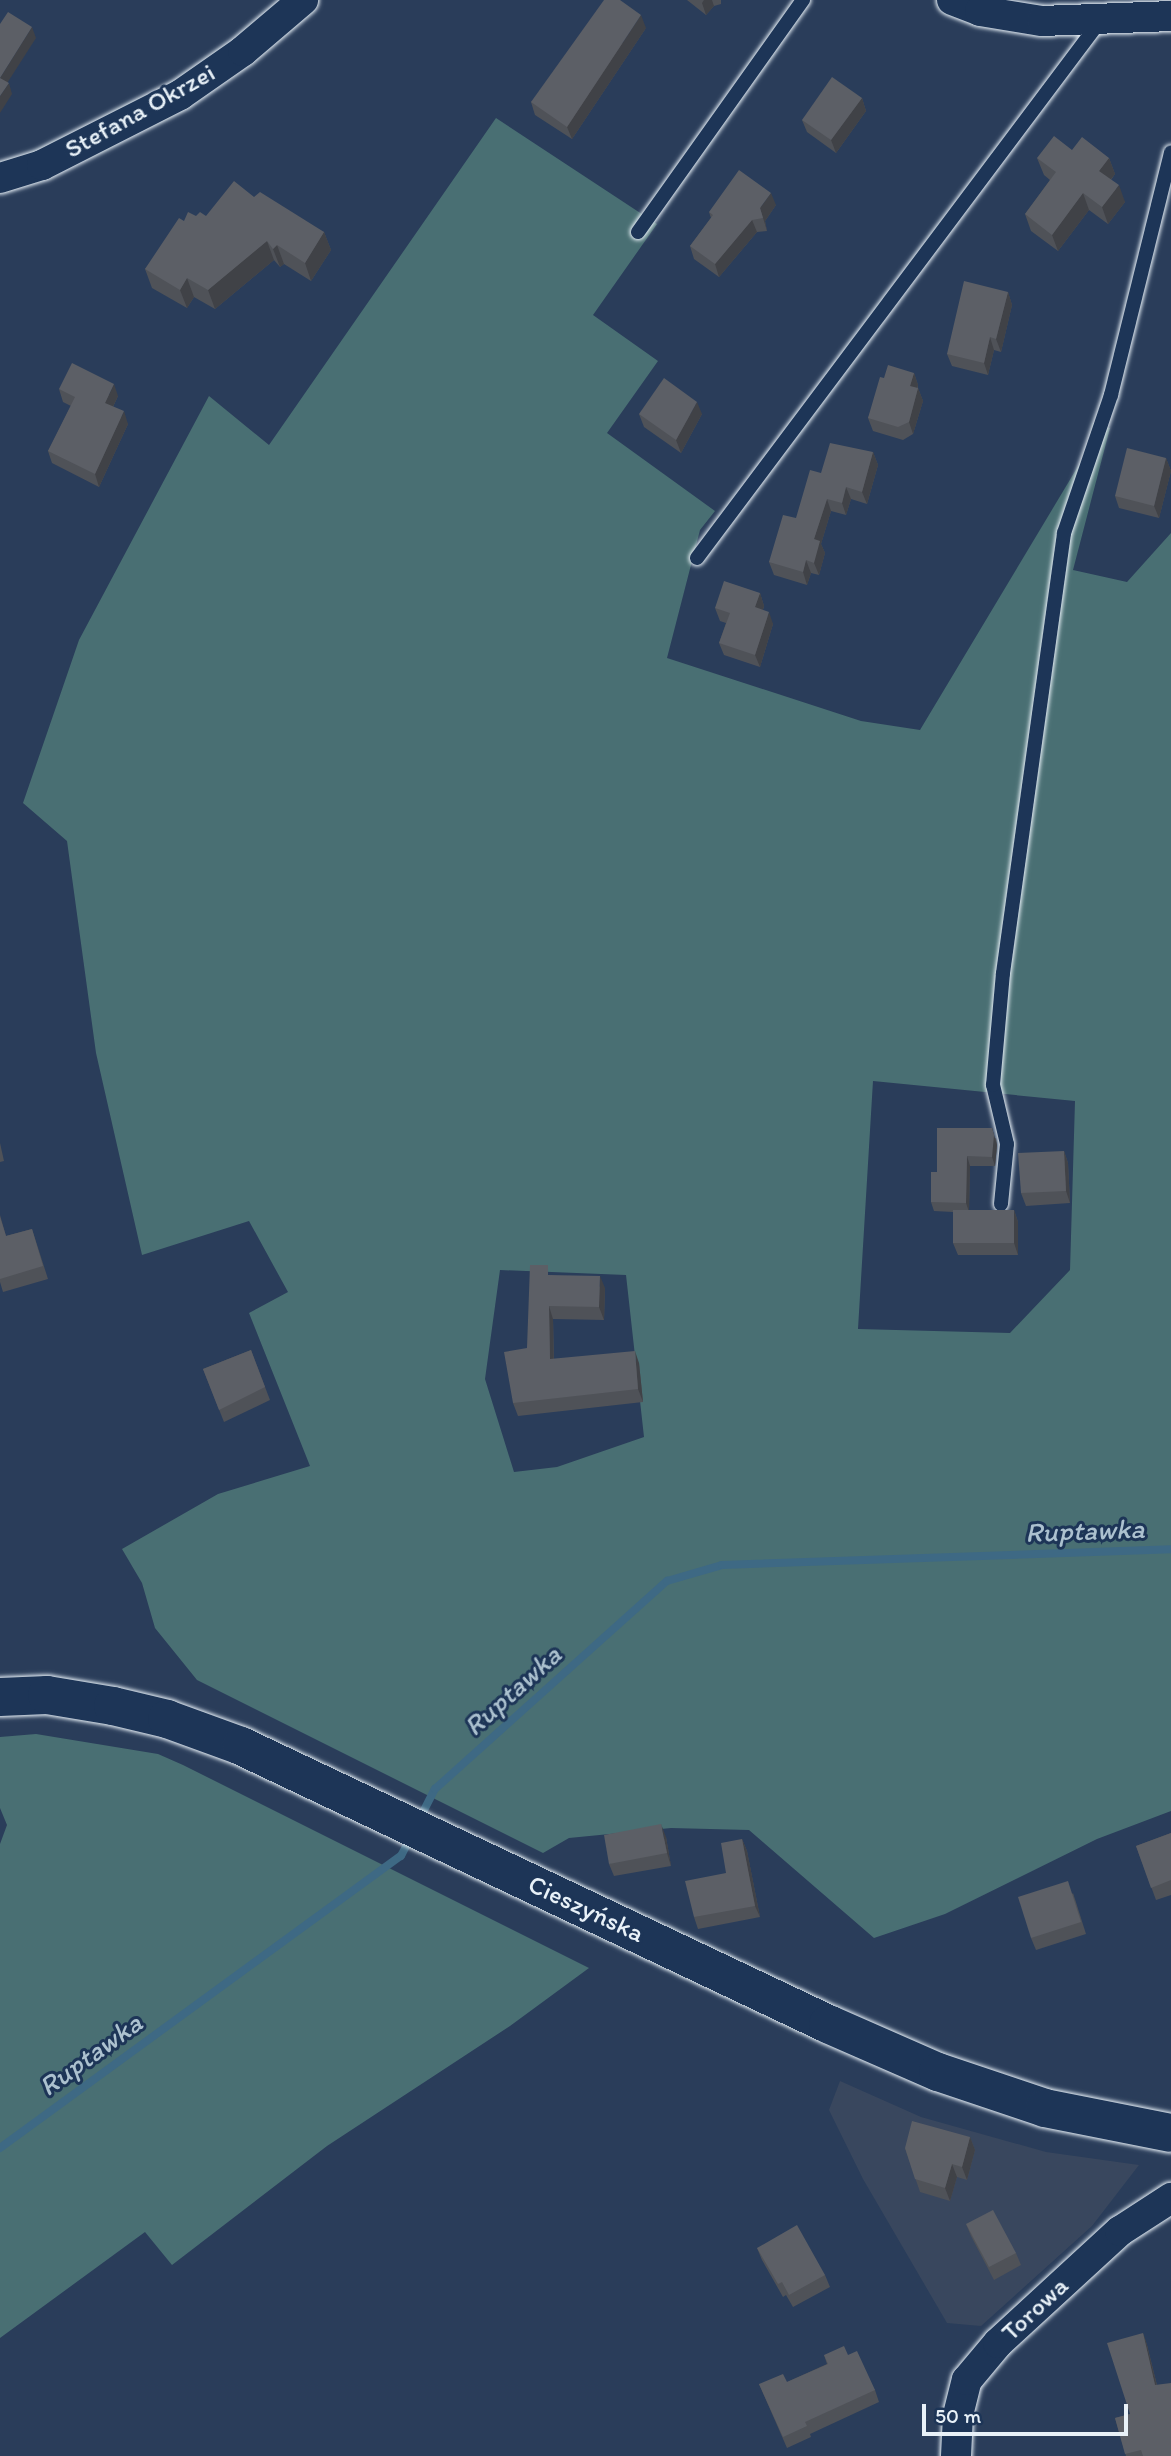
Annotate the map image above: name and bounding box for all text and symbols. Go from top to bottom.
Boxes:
street label: Stefana Okrzei [60,57,220,165]
water label: Ruptawka [1025,1511,1145,1549]
water label: Ruptawka [456,1638,568,1742]
street label: Cieszyńska [523,1869,649,1949]
water label: Ruptawka [32,2005,148,2103]
street label: Torowa [995,2270,1075,2348]
scale bar [926,2390,1132,2434]
text: 50 m [935,2403,981,2428]

